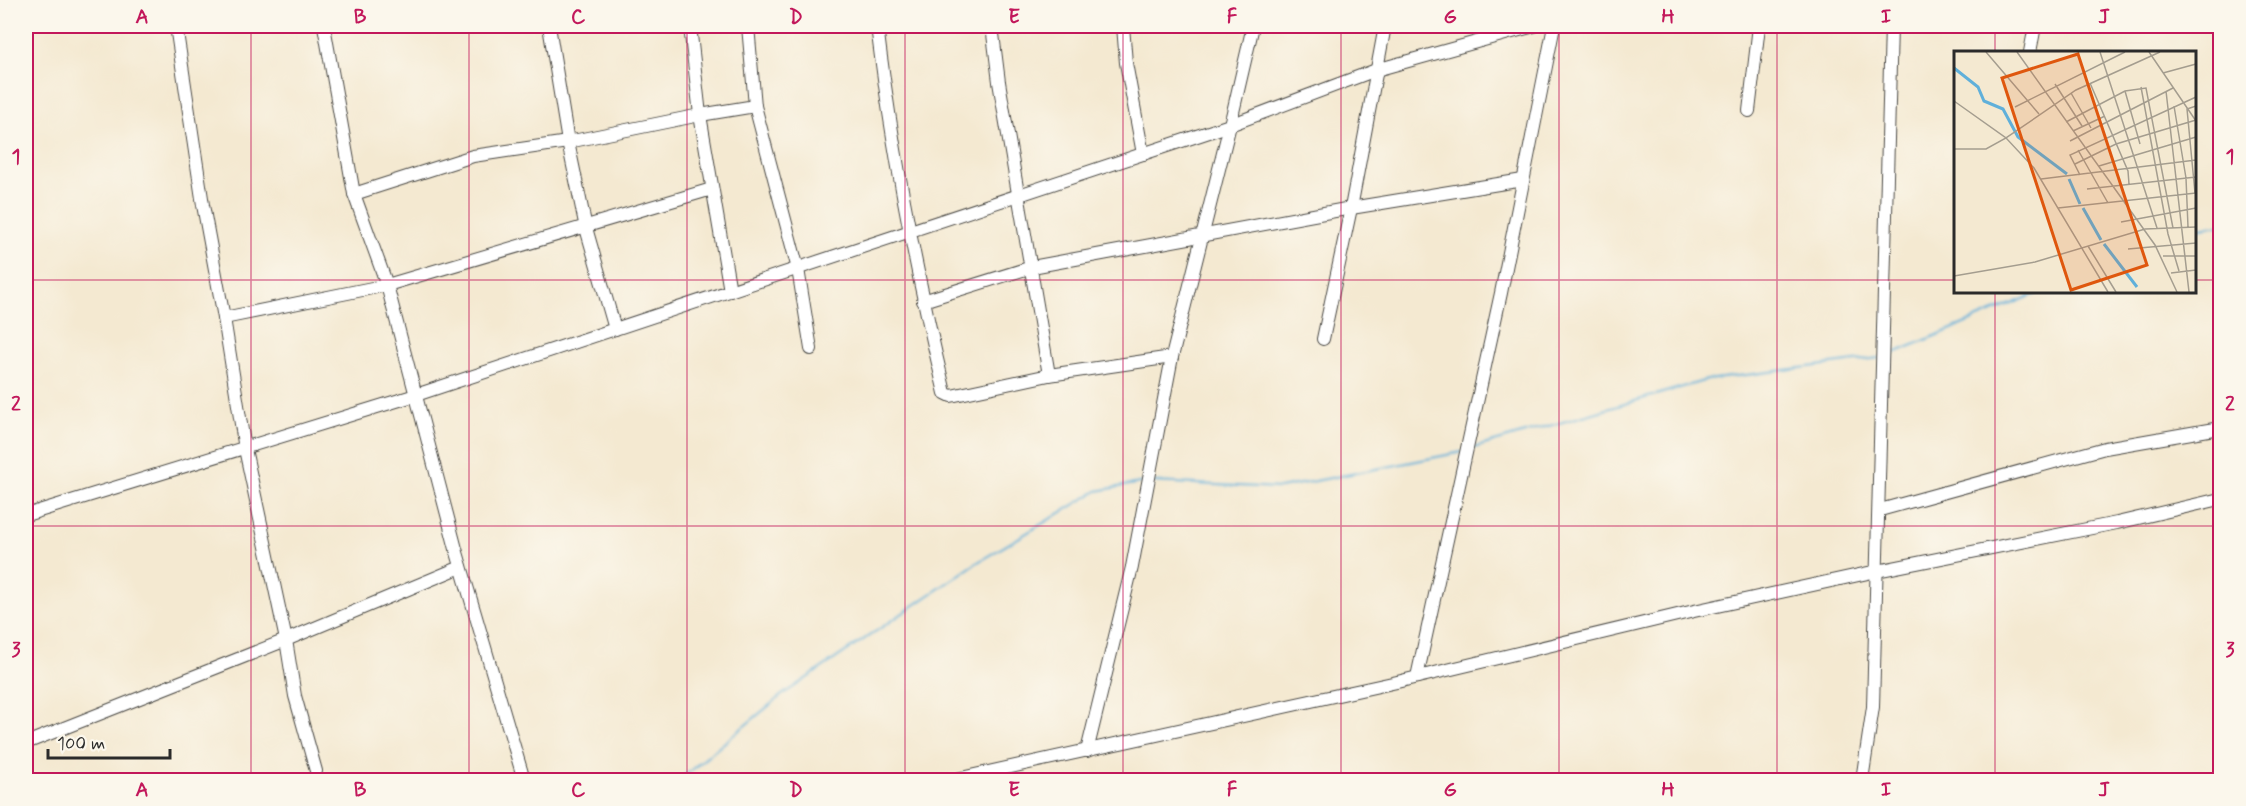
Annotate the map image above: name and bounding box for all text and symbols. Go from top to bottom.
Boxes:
text: A [135,4,149,31]
text: B [354,4,367,31]
text: C [571,4,586,31]
text: D [789,4,803,31]
text: E [1008,4,1020,31]
text: F [1227,4,1238,31]
text: G [1443,4,1457,31]
text: H [1661,4,1675,31]
text: I [1881,4,1891,31]
text: J [2098,4,2110,31]
inset map [1954,51,2195,292]
text: 1 [12,144,20,171]
text: 1 [2226,144,2234,171]
text: 2 [11,391,21,418]
text: 2 [2225,391,2235,418]
text: 3 [11,637,21,664]
text: 3 [2225,637,2235,664]
scale bar [48,722,170,760]
text: 100 m [57,732,105,756]
text: A [135,777,149,804]
text: B [354,777,367,804]
text: C [571,777,586,804]
text: D [789,777,803,804]
text: E [1008,777,1020,804]
text: F [1227,777,1238,804]
text: G [1443,777,1457,804]
text: H [1661,777,1675,804]
text: I [1881,777,1891,804]
text: J [2098,777,2110,804]

